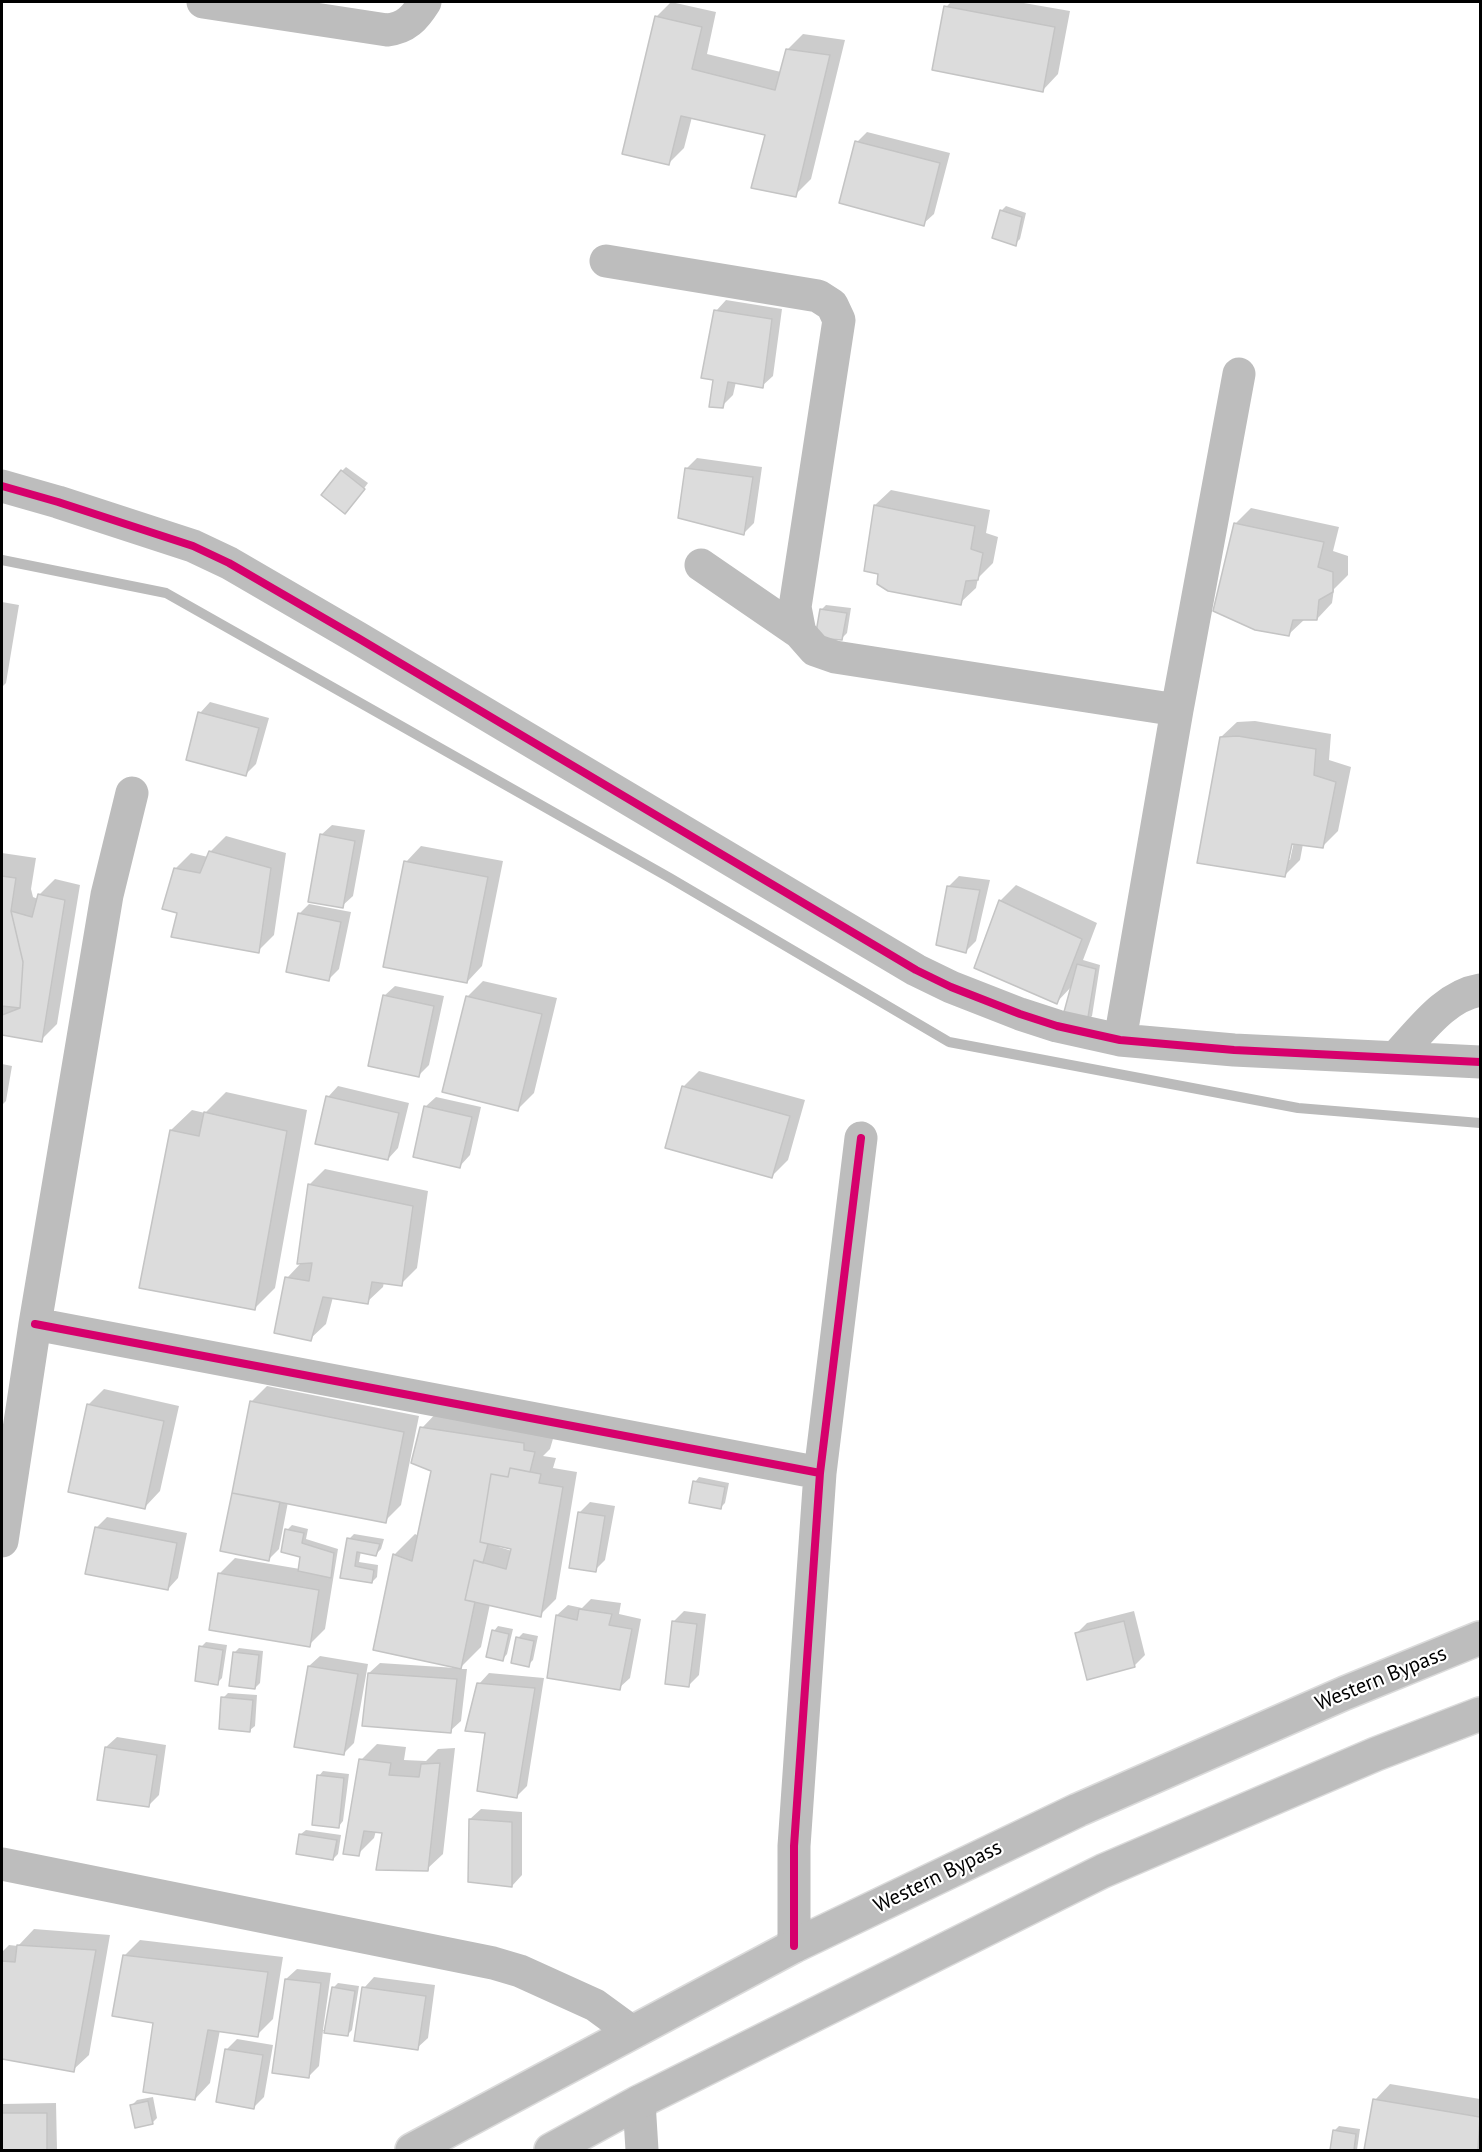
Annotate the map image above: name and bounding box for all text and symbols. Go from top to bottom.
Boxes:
street label: Western Bypass [1312,1641,1450,1717]
street label: Western Bypass [870,1835,1006,1919]

